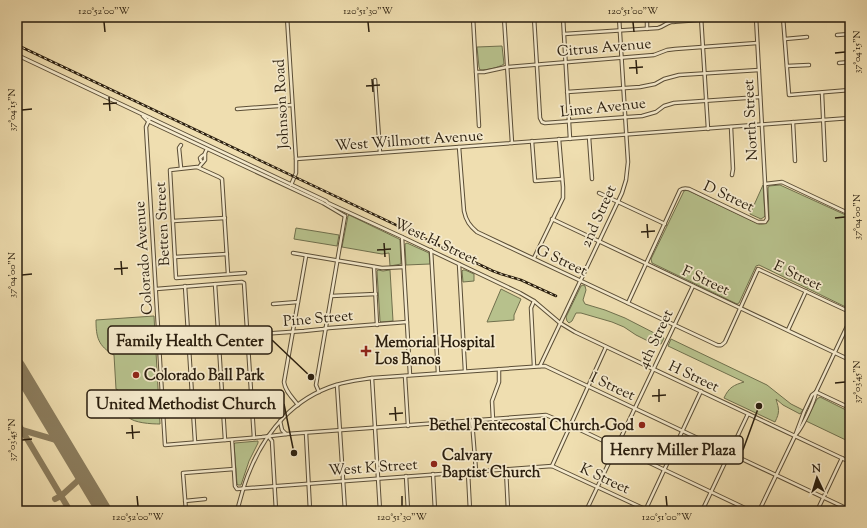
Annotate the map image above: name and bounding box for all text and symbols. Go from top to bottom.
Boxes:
text: 120°52'00"W [78,4,130,19]
text: 120°51'30"W [343,4,393,19]
text: 120°51'00"W [608,4,658,19]
text: 37°04'15"N [850,31,865,73]
street label: Citrus Avenue [556,34,652,63]
street label: Johnson Road [270,58,295,150]
street label: North Street [739,79,764,161]
text: 37°04'15"N [5,89,20,131]
street label: Lime Avenue [559,94,647,123]
street label: West Willmott Avenue [334,126,484,157]
street label: D Street [700,176,757,218]
street label: Betten Street [151,181,176,267]
street label: 2nd Street [576,182,622,251]
text: 37°04'00"N [850,194,865,240]
street label: Colorado Avenue [130,200,159,316]
street label: West H Street [390,214,481,271]
street label: G Street [532,240,590,282]
text: 37°04'00"N [5,252,20,298]
street label: E Street [770,256,825,297]
street label: F Street [678,261,733,301]
street label: Pine Street [282,306,354,333]
street label: 4th Street [633,307,679,373]
callout: Family Health Center [108,326,272,354]
text: Family Health Center [116,331,265,354]
place label: Memorial Hospital Los Banos [375,333,496,371]
marker: Memorial Hospital Los Banos [360,345,372,357]
street label: H Street [665,356,722,398]
text: 37°03'45"N [850,360,865,404]
place label: Colorado Ball Park [144,366,266,387]
street label: I Street [587,368,638,407]
marker: Colorado Ball Park [131,370,141,380]
callout: United Methodist Church [87,390,284,418]
text: United Methodist Church [96,394,277,417]
place label: Bethel Pentecostal Church-God [429,416,635,437]
text: 37°03'45"N [5,418,20,462]
marker: Bethel Pentecostal Church-God [637,420,647,430]
callout: Henry Miller Plaza [602,436,743,464]
text: Henry Miller Plaza [610,440,737,463]
place label: Calvary Baptist Church [442,446,541,484]
street label: West K Street [328,455,418,482]
north arrow [797,458,837,498]
marker: Calvary Baptist Church [429,459,439,469]
street label: K Street [576,459,633,500]
text: N [810,461,822,477]
text: 120°52'00"W [112,510,164,525]
text: 120°51'30"W [377,510,427,525]
text: 120°51'00"W [642,510,692,525]

